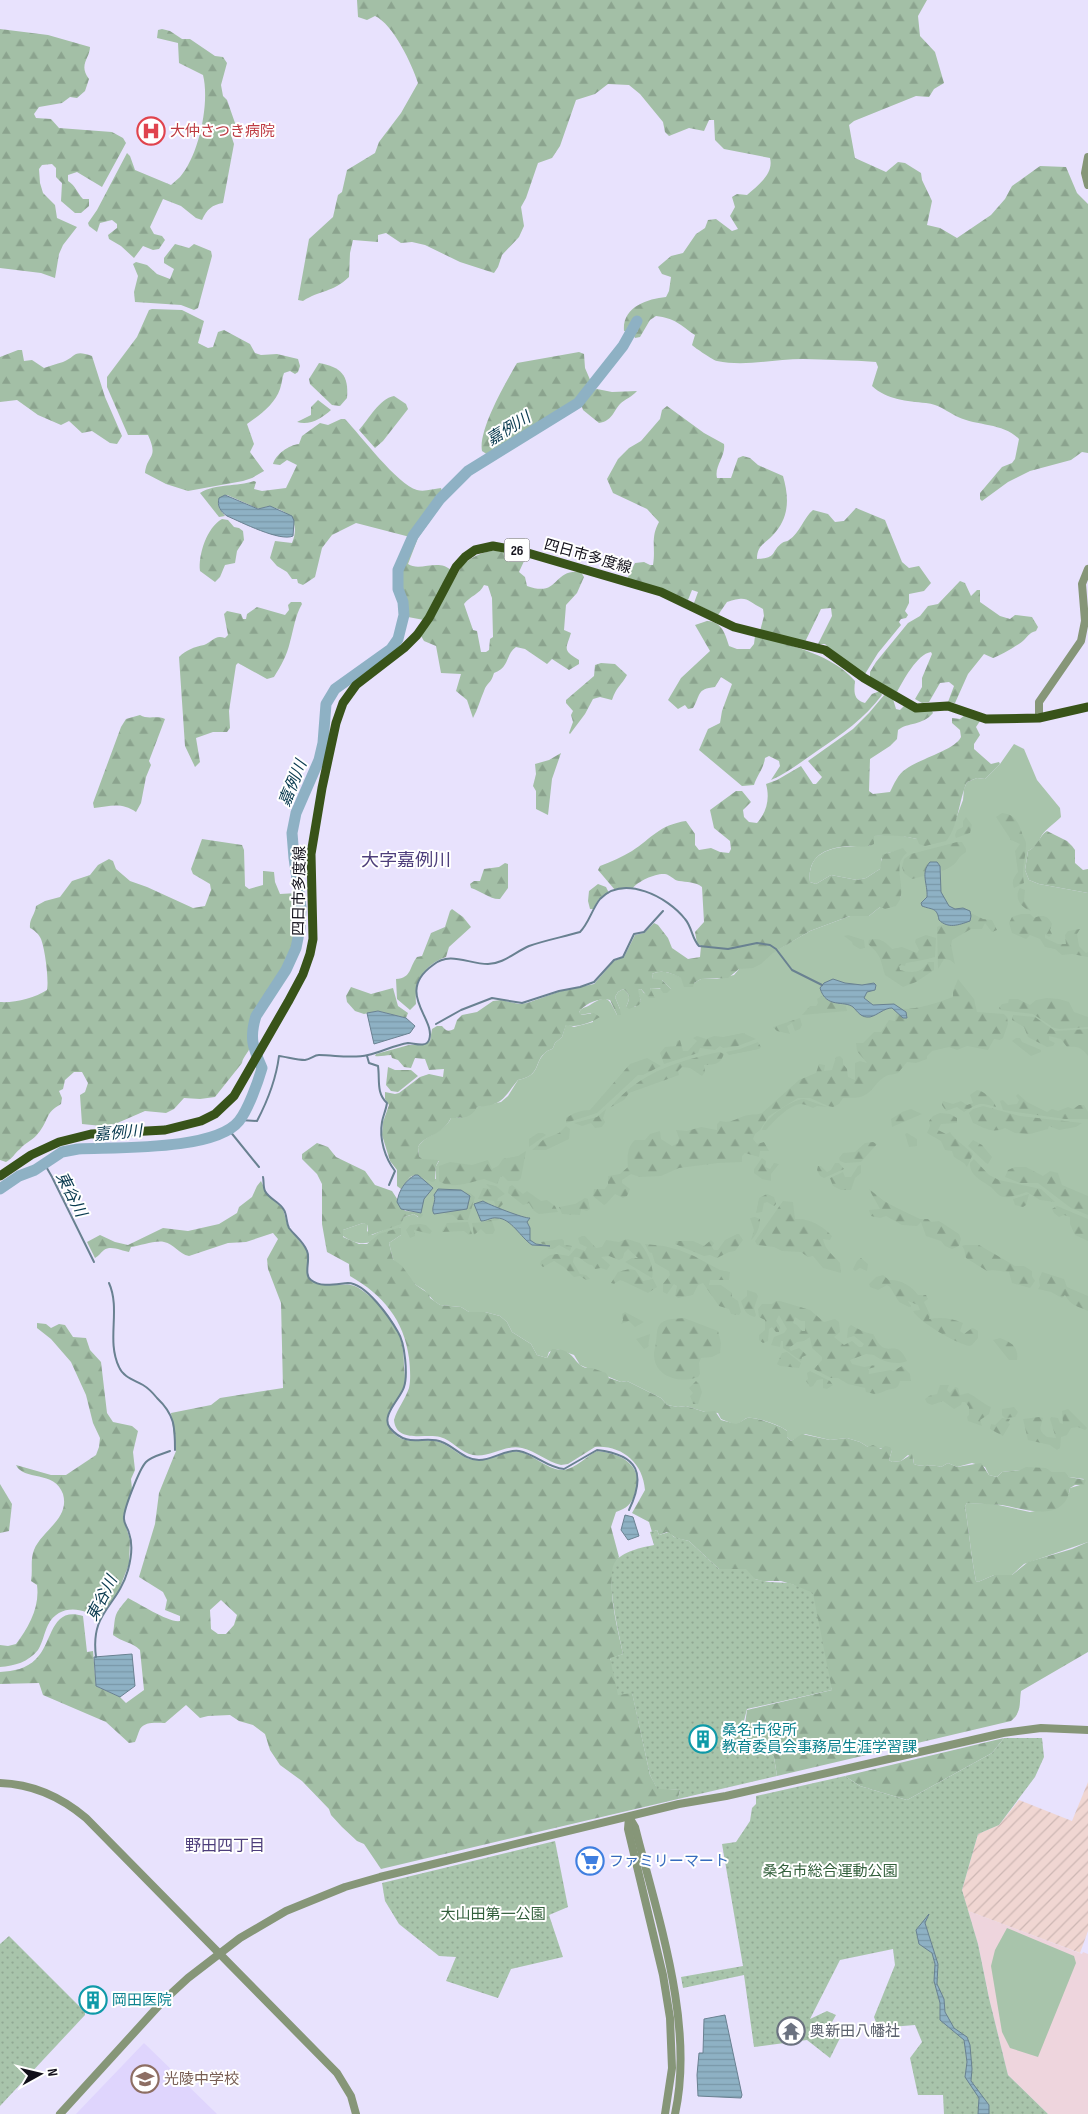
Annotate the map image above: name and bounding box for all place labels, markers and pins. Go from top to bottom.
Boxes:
hospital icon: 大仲さつき病院 [136,116,166,146]
place label: 大仲さつき病院 [170,122,275,141]
place label: 桑名市役所 教育委員会事務局生涯学習課 [722,1721,917,1757]
building icon: 桑名市役所 教育委員会事務局生涯学習課 [688,1724,718,1754]
supermarket icon: ファミリーマート [575,1846,605,1876]
place label: ファミリーマート [609,1852,729,1871]
building icon: 岡田医院 [78,1985,108,2015]
place label: 岡田医院 [112,1991,172,2010]
temple icon: 奥新田八幡社 [776,2016,806,2046]
place label: 奥新田八幡社 [810,2022,900,2041]
school or university icon: 光陵中学校 [130,2064,160,2094]
place label: 光陵中学校 [164,2070,239,2089]

